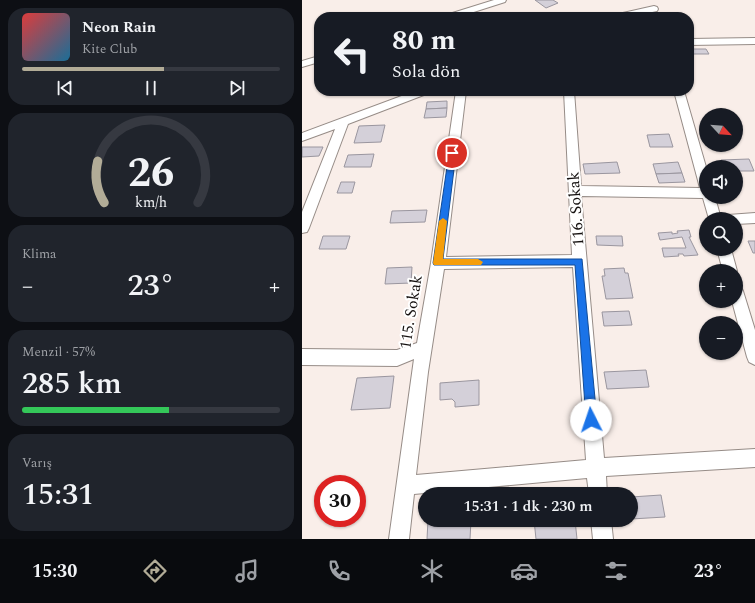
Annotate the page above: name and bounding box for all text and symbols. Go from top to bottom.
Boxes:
text: Neon Rain [82,16,156,39]
text: 80 m [392,19,456,62]
icon: left [326,28,378,80]
text: Kite Club [82,39,137,59]
text: Sola dön [392,58,461,85]
icon: previous [54,77,76,99]
icon: pause [140,77,162,99]
icon: next [226,77,248,99]
north arrow [699,108,743,152]
map controls [699,108,743,360]
pin [435,136,469,170]
text: 26 [128,142,174,205]
icon: arrive [441,142,463,164]
button: sound [699,160,743,204]
street label: 116. Sokak [561,171,591,247]
text: km/h [135,191,167,213]
button: search [699,212,743,256]
text: Klima [22,244,56,264]
text: 23° [127,263,175,309]
button: + [699,264,743,308]
text: − [22,270,33,303]
text: + [269,270,280,303]
street label: 115. Sokak [393,273,429,351]
button: − [699,316,743,360]
text: Menzil · 57% [22,342,95,362]
text: 285 km [22,361,122,407]
position arrow [570,399,612,441]
text: Varış [22,453,52,473]
text: 15:31 [22,472,94,518]
speed limit sign: 30 [314,475,366,527]
text: 15:31 · 1 dk · 230 m [464,495,592,518]
icon: directions [141,557,169,585]
icon: music [233,557,261,585]
icon: phone [325,557,353,585]
icon: climate [418,557,446,585]
icon: car [510,557,538,585]
icon: filters [602,557,630,585]
text: 15:30 [32,558,77,585]
text: 23° [694,558,723,585]

